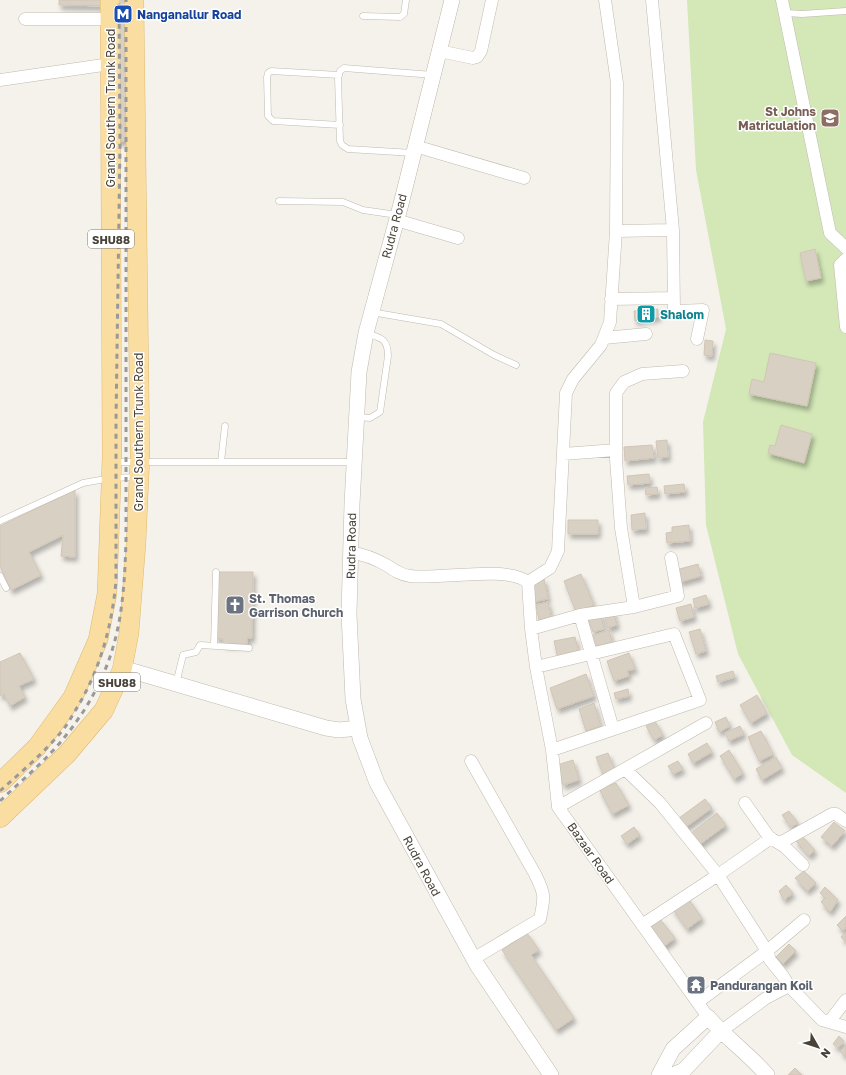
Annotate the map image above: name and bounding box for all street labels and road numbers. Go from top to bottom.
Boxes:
street label: Grand Southern Trunk Road [103,29,118,187]
street label: Rudra Road [378,192,410,260]
road number: SHU88 [88,230,134,248]
street label: Grand Southern Trunk Road [131,353,146,511]
street label: Rudra Road [343,513,359,579]
road number: SHU88 [94,673,140,691]
street label: Bazaar Road [564,819,618,887]
street label: Rudra Road [400,833,444,899]

